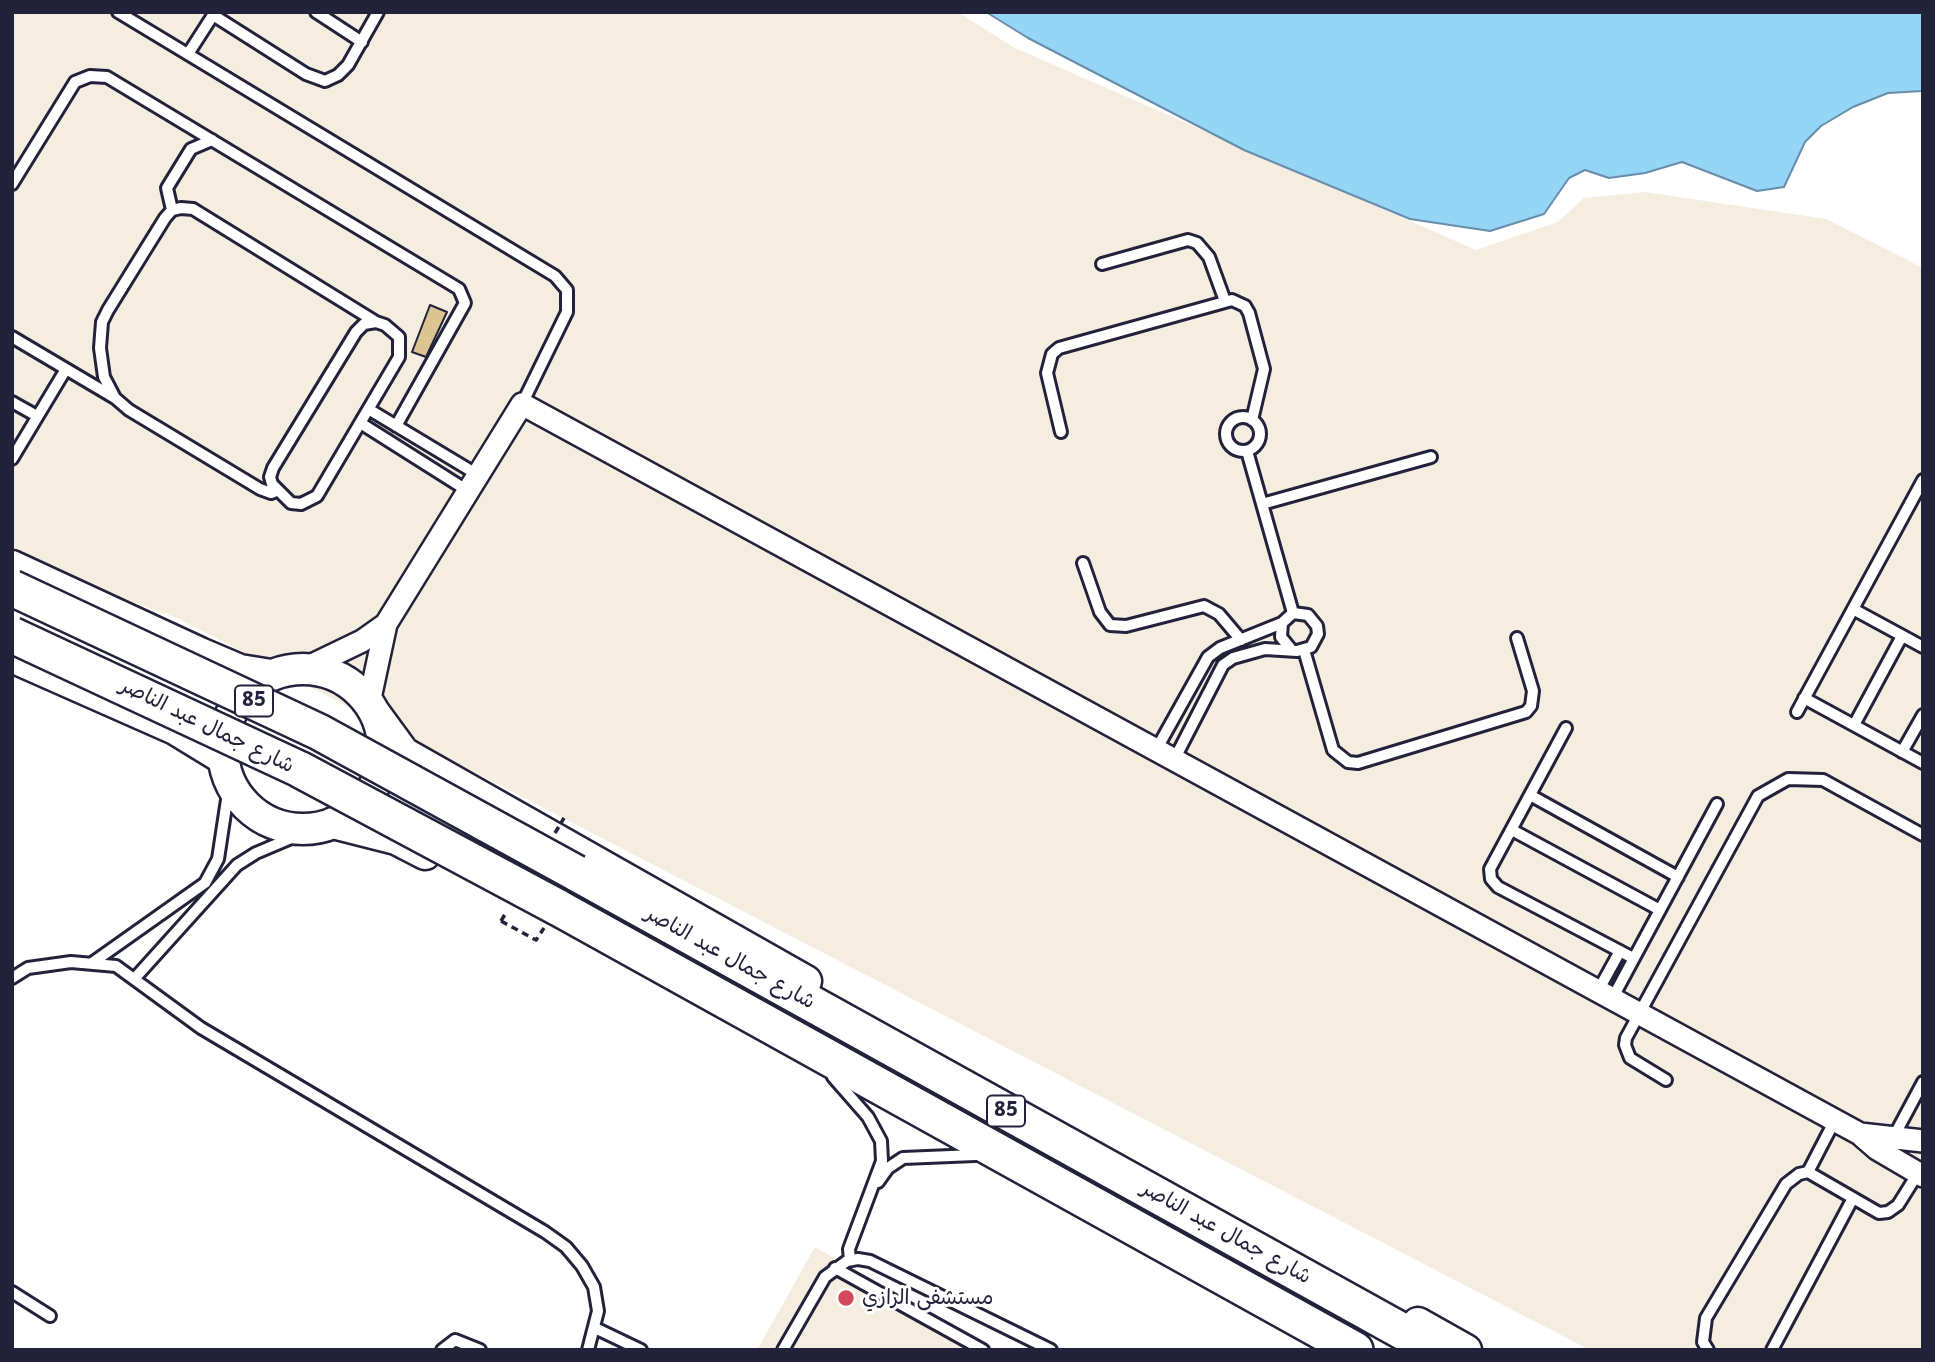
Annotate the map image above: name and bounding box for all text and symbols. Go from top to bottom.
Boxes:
street label: شارع جمال عبد الناصر [116,673,298,779]
road number: 85 [235,686,273,716]
street label: شارع جمال عبد الناصر [641,901,819,1015]
road number: 85 [987,1096,1025,1126]
street label: شارع جمال عبد الناصر [1137,1176,1315,1290]
place label: مستشفى الرازي [862,1285,993,1311]
marker: مستشفى الرازي [836,1288,856,1308]

